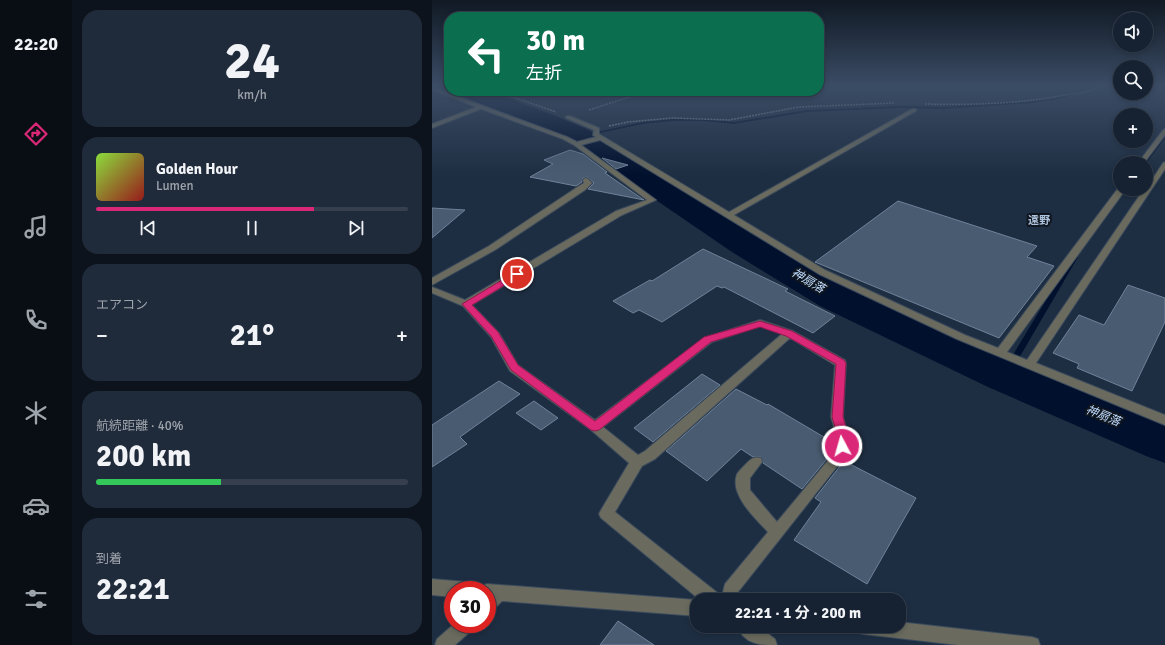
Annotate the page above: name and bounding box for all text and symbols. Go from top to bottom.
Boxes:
map controls [1113,12,1153,196]
button: sound [1113,12,1153,52]
text: 30 m [526,24,585,58]
icon: left [460,28,512,80]
text: 24 [224,29,280,93]
text: 22:20 [14,33,58,55]
button: search [1113,60,1153,100]
text: 左折 [526,62,562,84]
text: km/h [237,87,267,103]
button: + [1113,108,1153,148]
icon: directions [22,120,50,148]
button: − [1113,156,1153,196]
text: Golden Hour [156,160,238,178]
text: Lumen [156,178,194,194]
icon: music [22,213,50,241]
district label: 遠野 [1028,214,1051,227]
icon: previous [137,217,159,239]
icon: pause [241,217,263,239]
icon: next [345,217,367,239]
pin [500,257,534,291]
icon: arrive [506,263,528,285]
water label: 神扇落 [789,265,829,298]
text: エアコン [96,297,148,313]
icon: phone [22,306,50,334]
text: 21° [230,317,274,354]
text: − [96,322,108,349]
text: + [396,322,408,349]
icon: climate [22,399,50,427]
water label: 神扇落 [1083,402,1124,430]
text: 航続距離 · 40% [96,418,184,434]
position arrow [821,425,863,467]
text: 200 km [96,438,191,475]
icon: car [22,492,50,520]
text: 到着 [96,551,122,567]
text: 22:21 [96,571,170,608]
speed limit sign: 30 [444,581,496,633]
icon: filters [22,585,50,613]
text: 22:21 · 1 分 · 200 m [735,604,861,622]

